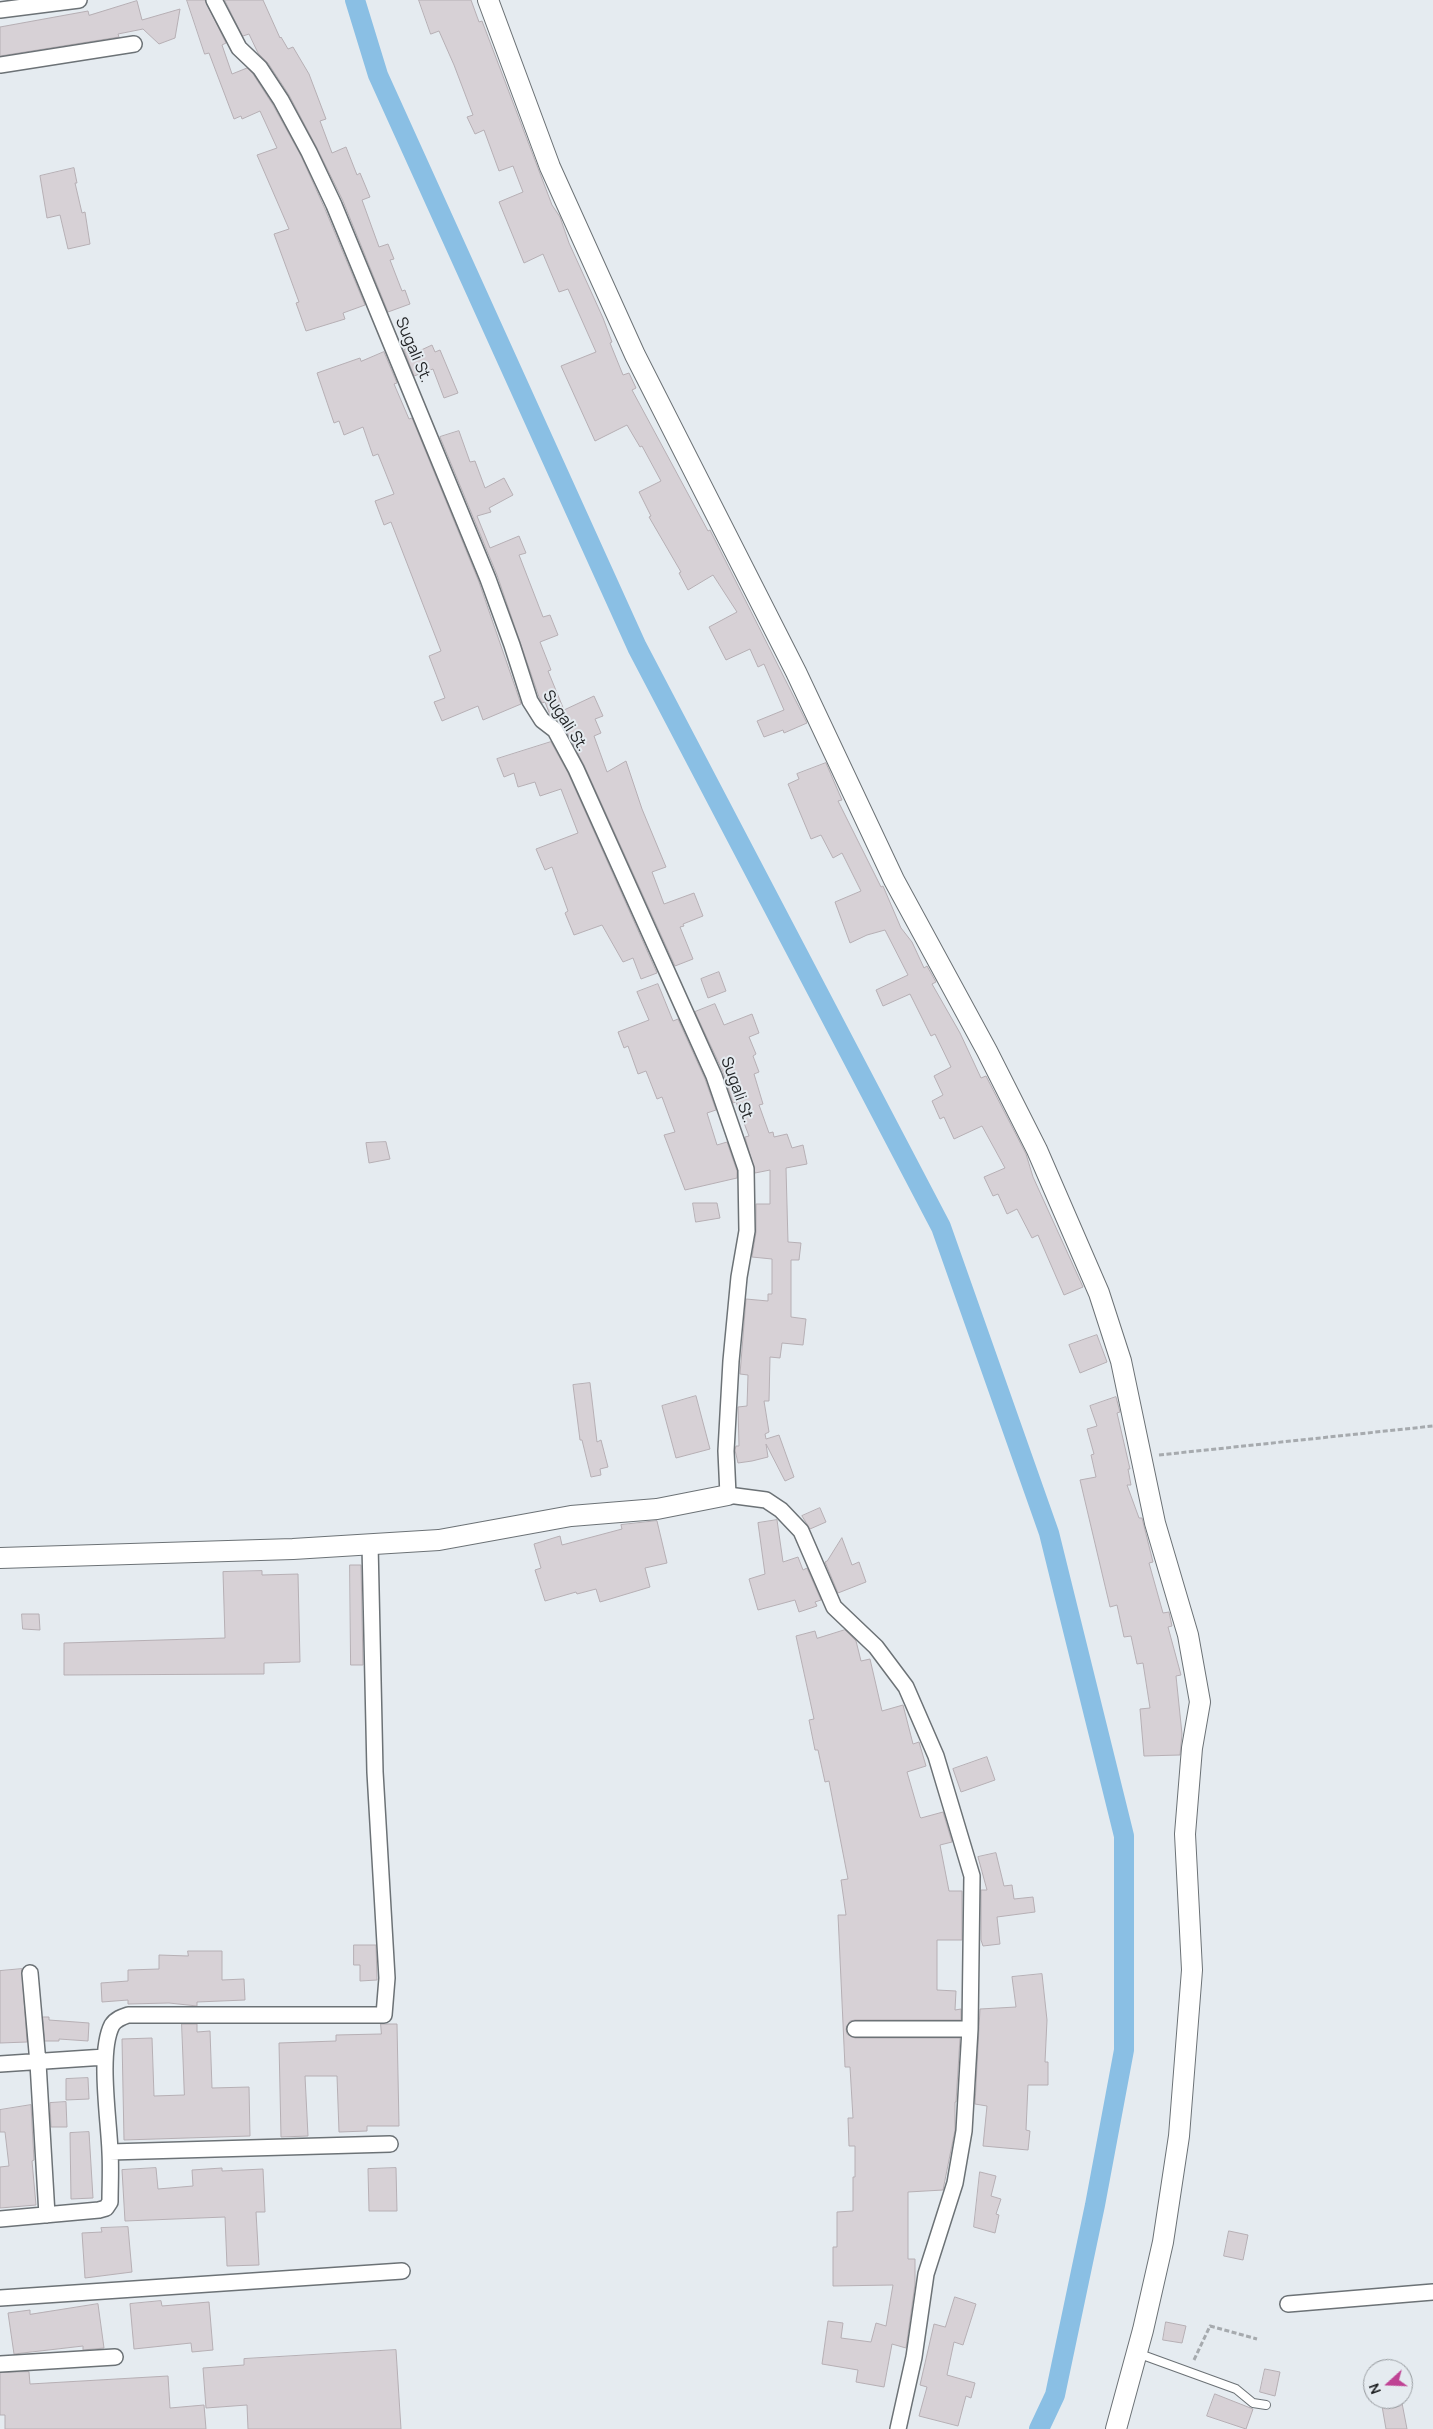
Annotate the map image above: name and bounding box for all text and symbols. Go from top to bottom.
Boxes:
street label: Sugali St. [391,315,435,385]
street label: Sugali St. [538,687,592,755]
street label: Sugali St. [716,1054,758,1126]
north arrow [1363,2359,1413,2409]
text: N [1364,2381,1385,2397]

